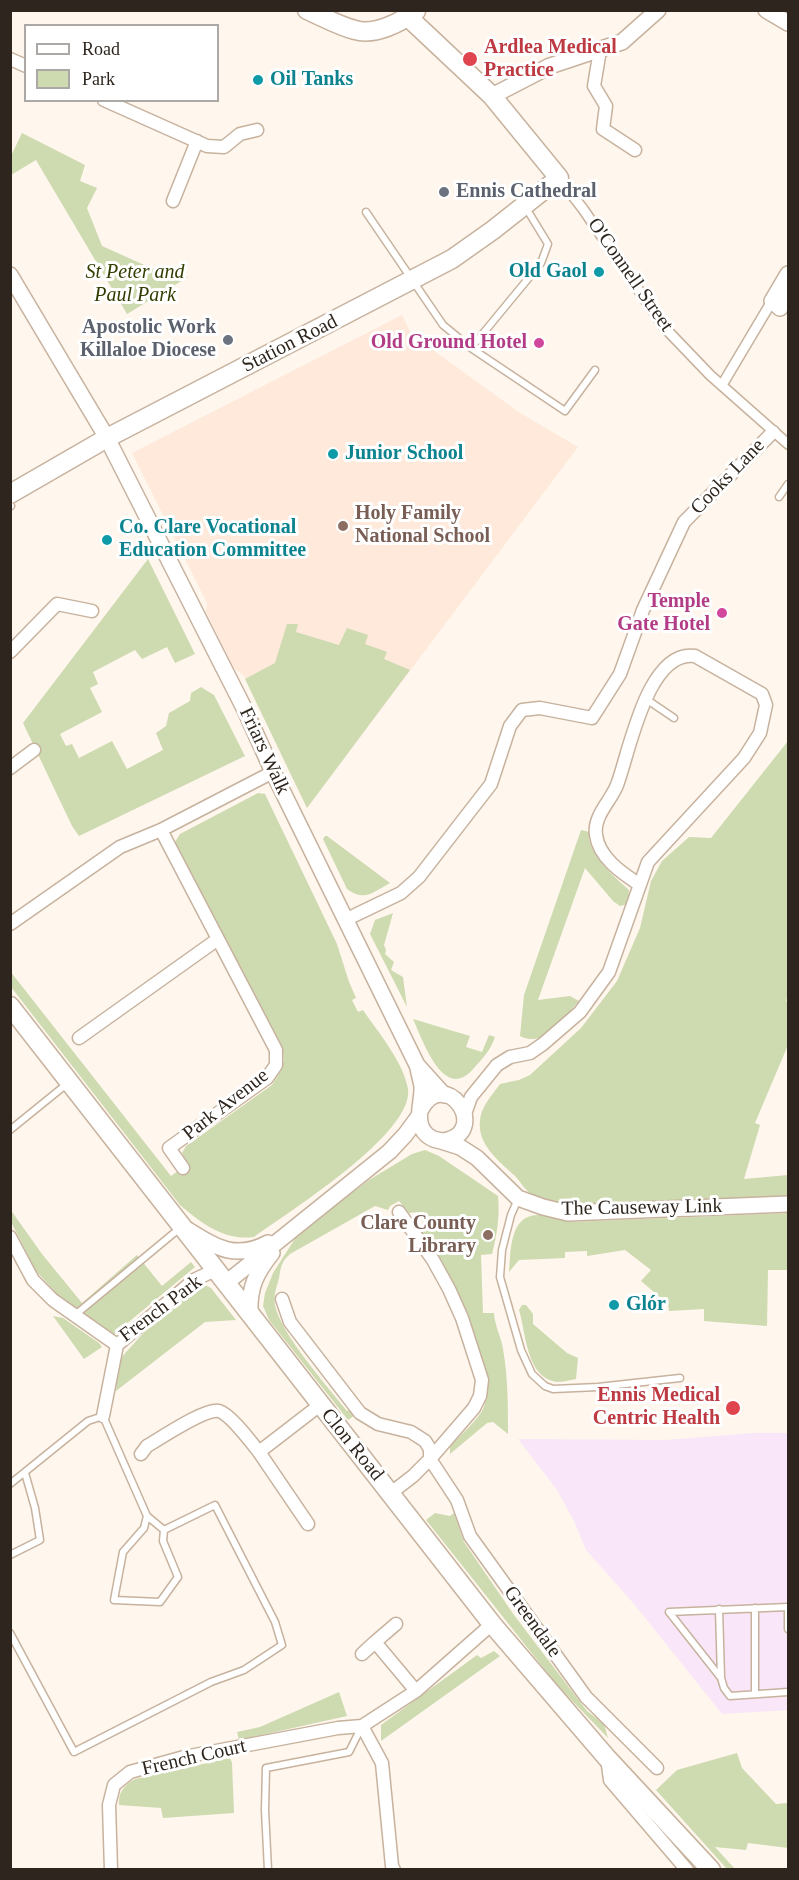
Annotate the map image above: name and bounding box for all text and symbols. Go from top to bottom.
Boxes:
legend [24,24,219,102]
place label: Ardlea Medical Practice [484,36,617,83]
text: Road [82,39,120,59]
marker: Ardlea Medical Practice [461,50,479,68]
place label: Oil Tanks [270,68,353,92]
text: Park [82,69,115,89]
marker: Oil Tanks [251,73,265,87]
place label: Ennis Cathedral [456,180,597,204]
marker: Ennis Cathedral [437,185,451,199]
street label: O'Connell Street [582,214,678,336]
place label: Old Gaol [509,260,587,284]
park label: St Peter and Paul Park [86,261,184,308]
marker: Old Gaol [592,265,606,279]
street label: Station Road [238,310,342,378]
place label: Apostolic Work Killaloe Diocese [80,316,216,363]
place label: Old Ground Hotel [371,331,527,355]
marker: Apostolic Work Killaloe Diocese [221,333,235,347]
marker: Old Ground Hotel [532,336,546,350]
street label: Cooks Lane [686,434,770,520]
place label: Junior School [345,442,463,466]
marker: Junior School [326,447,340,461]
place label: Holy Family National School [355,502,490,549]
place label: Co. Clare Vocational Education Committee [119,516,306,563]
marker: Holy Family National School [336,519,350,533]
marker: Co. Clare Vocational Education Committee [100,533,114,547]
place label: Temple Gate Hotel [617,590,710,637]
marker: Temple Gate Hotel [715,606,729,620]
street label: Friars Walk [233,704,295,798]
street label: Park Avenue [178,1064,274,1146]
street label: The Causeway Link [561,1195,723,1221]
place label: Clare County Library [360,1212,476,1259]
marker: Clare County Library [481,1228,495,1242]
street label: French Park [115,1270,207,1348]
place label: Glór [626,1293,666,1317]
marker: Glór [607,1298,621,1312]
place label: Ennis Medical Centric Health [593,1384,720,1431]
marker: Ennis Medical Centric Health [724,1399,742,1417]
street label: Clon Road [316,1404,388,1486]
street label: Greendale [498,1582,566,1662]
street label: French Court [140,1734,248,1782]

